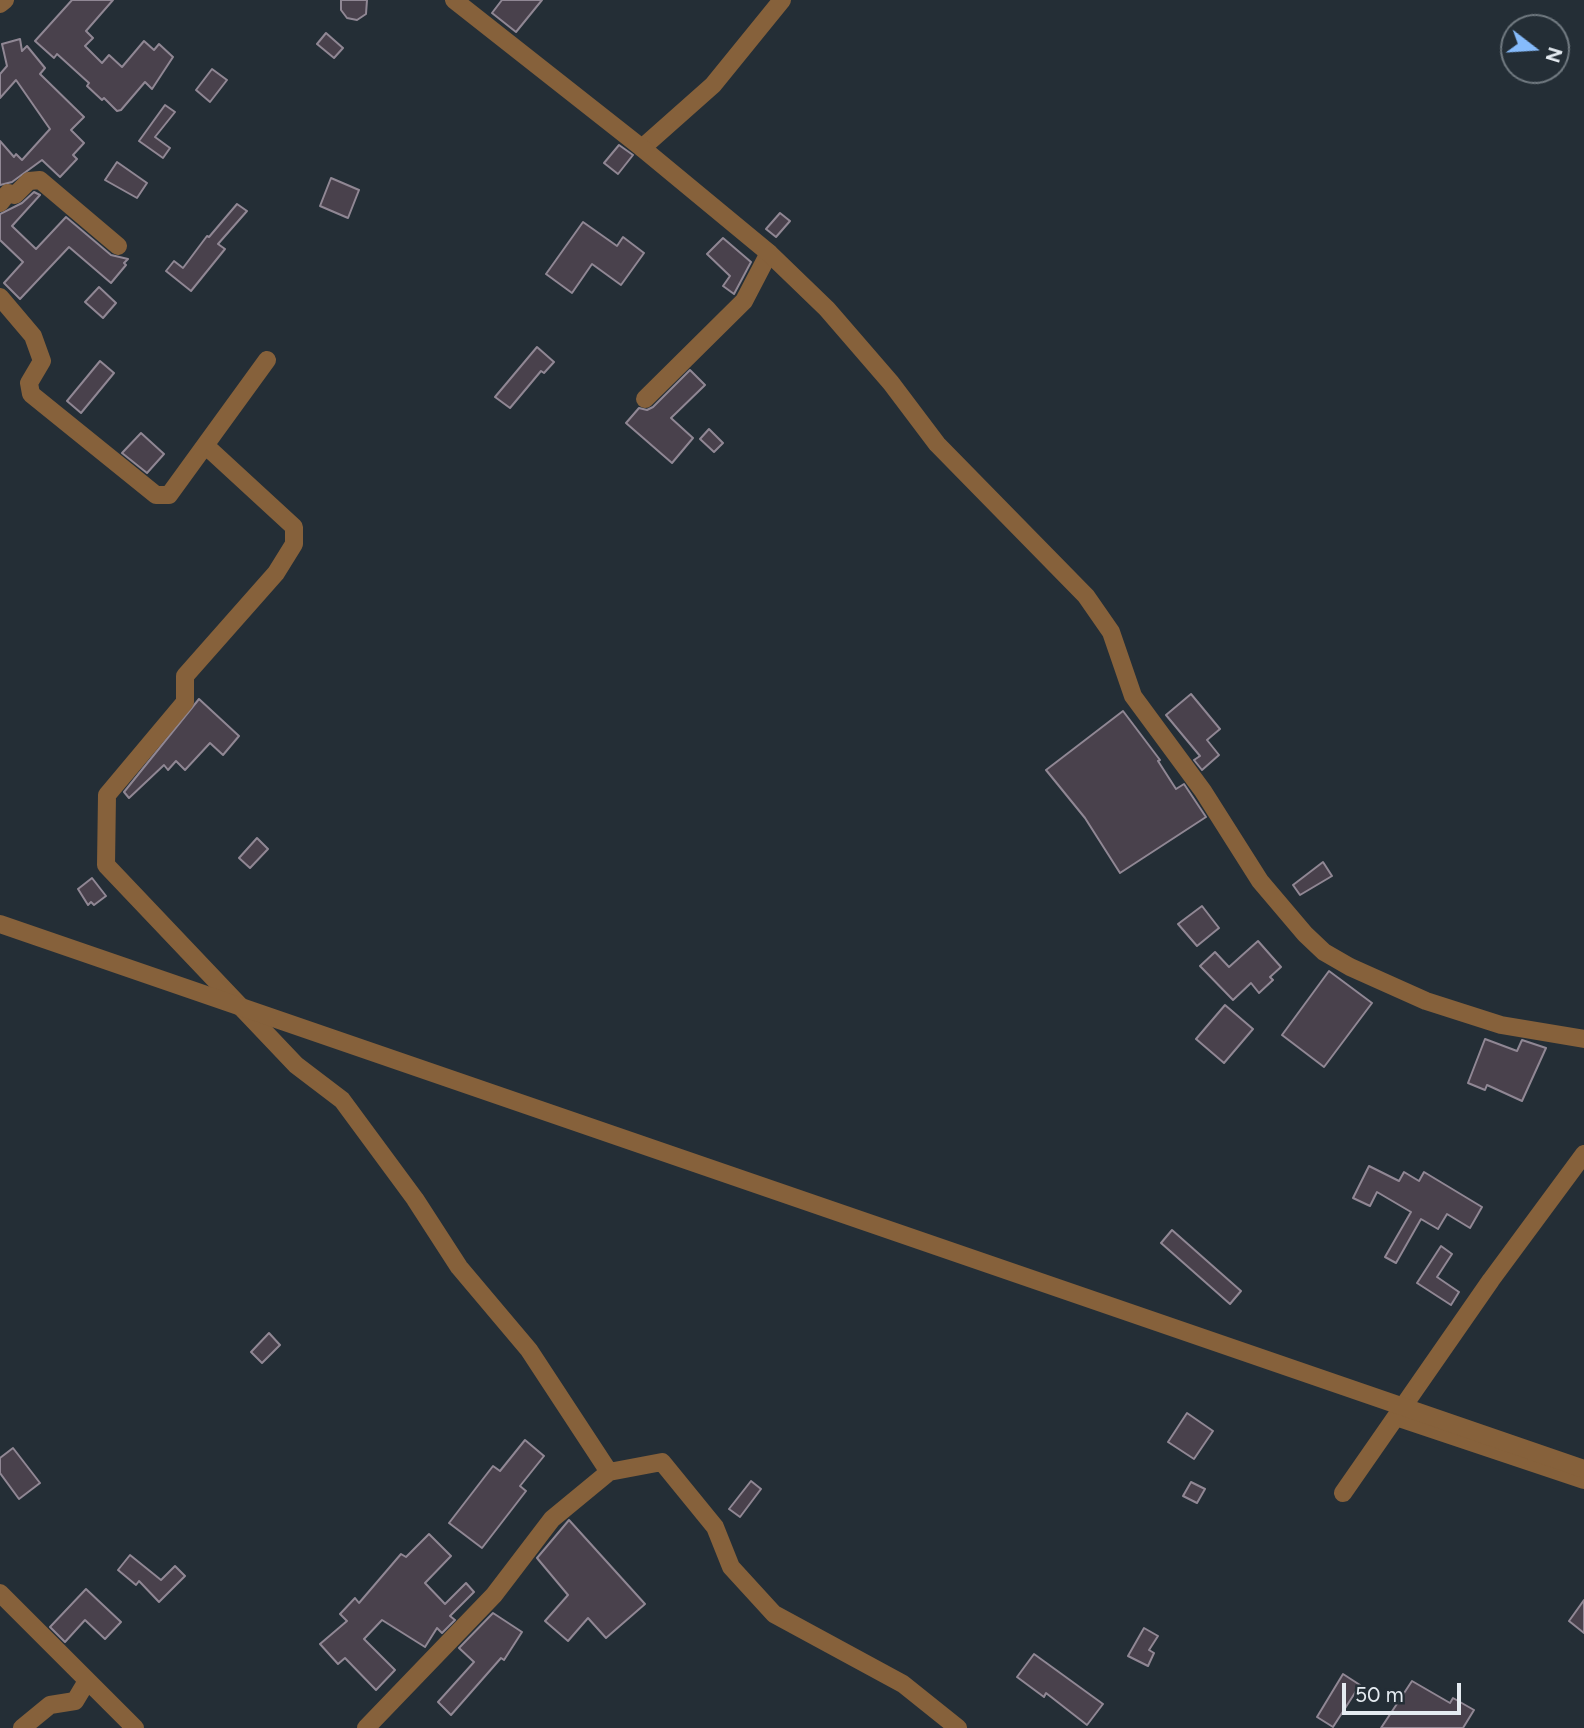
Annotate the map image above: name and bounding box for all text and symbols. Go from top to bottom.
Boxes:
north arrow [1500,14,1570,84]
text: N [1541,44,1567,65]
scale bar [1346,1668,1465,1712]
text: 50 m [1355,1682,1404,1707]

